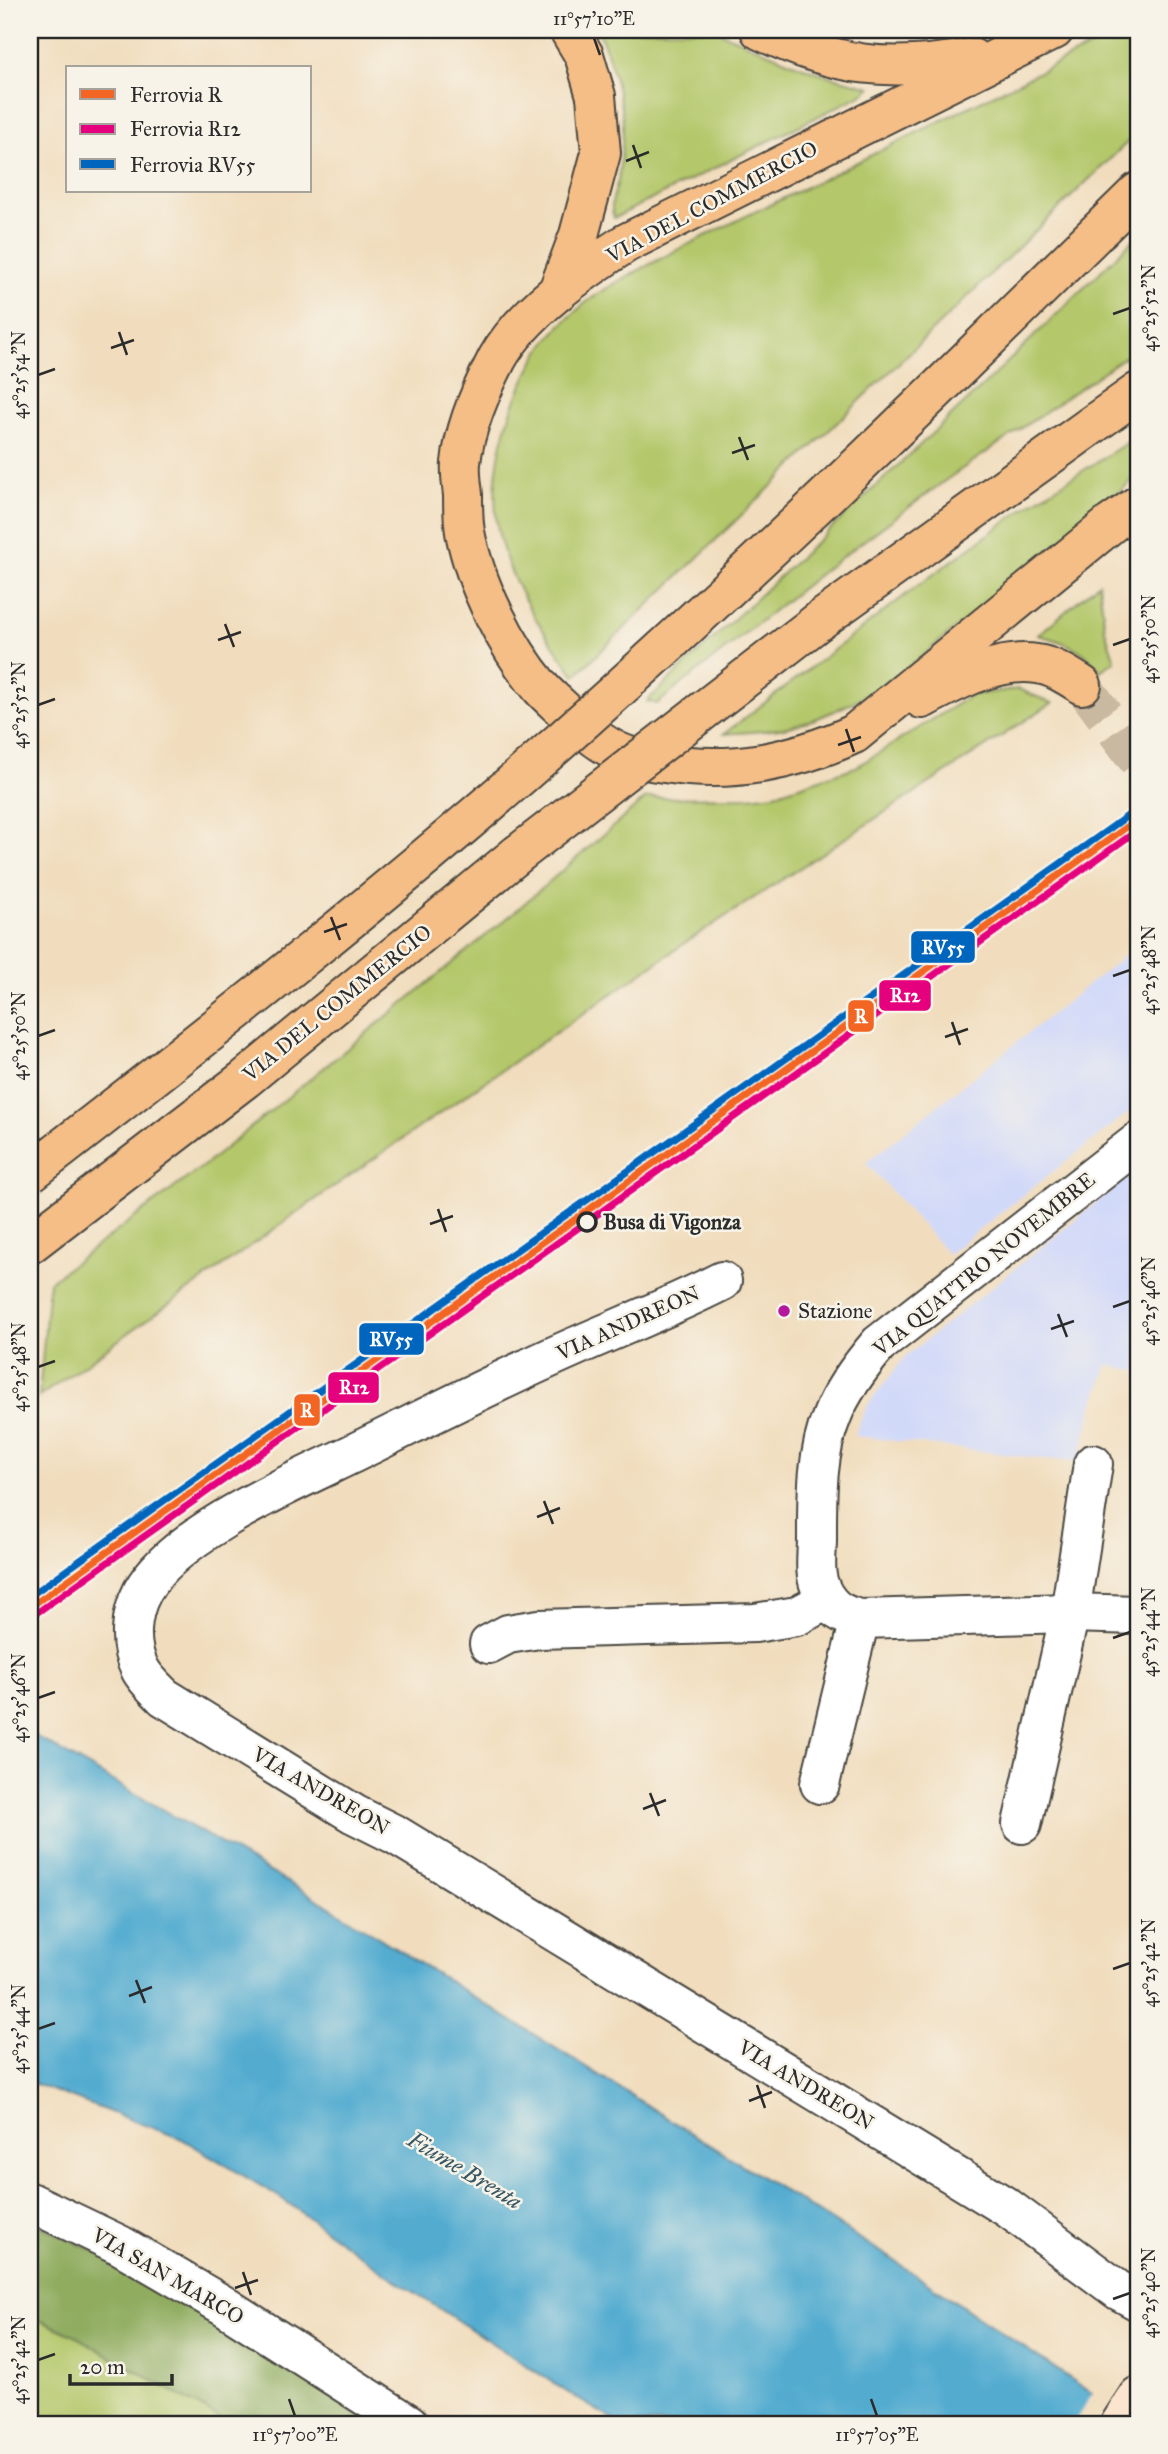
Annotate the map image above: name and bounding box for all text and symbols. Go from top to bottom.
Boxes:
text: 11°57'10"E [553,8,635,30]
legend [66,66,312,192]
text: Ferrovia R [130,82,224,108]
text: Ferrovia R12 [130,116,242,142]
street label: VIA DEL COMMERCIO [601,135,822,269]
text: Ferrovia RV55 [130,152,256,178]
text: 45°25'52"N [1138,264,1160,352]
text: 45°25'54"N [8,331,30,419]
text: 45°25'50"N [1138,595,1160,684]
text: 45°25'52"N [8,661,30,749]
street label: VIA DEL COMMERCIO [237,919,437,1088]
text: 45°25'48"N [1138,925,1160,1015]
line badge: RV55 [910,930,976,964]
text: RV55 [921,936,965,959]
line badge: R12 [878,979,932,1012]
text: R12 [890,984,921,1007]
text: 45°25'50"N [8,992,30,1081]
line badge: R [847,999,875,1033]
text: R [854,1005,869,1028]
street label: VIA QUATTRO NOVEMBRE [867,1166,1100,1362]
place label: Busa di Vigonza [603,1209,742,1235]
marker: Busa di Vigonza [577,1212,597,1232]
text: 45°25'46"N [1138,1256,1160,1346]
street label: VIA ANDREON [551,1280,704,1367]
place label: Stazione [798,1298,873,1324]
marker: Stazione [776,1303,792,1319]
text: 45°25'48"N [8,1322,30,1412]
line badge: RV55 [358,1322,425,1356]
text: RV55 [369,1328,413,1351]
line badge: R12 [327,1371,380,1404]
text: R12 [339,1376,370,1399]
line badge: R [293,1393,321,1427]
text: R [300,1399,315,1422]
text: 45°25'44"N [1138,1587,1160,1677]
text: 45°25'46"N [8,1653,30,1743]
street label: VIA ANDREON [247,1741,394,1841]
text: 45°25'42"N [1138,1918,1160,2008]
text: 45°25'44"N [8,1984,30,2074]
street label: VIA ANDREON [732,2034,879,2136]
water label: Fiume Brenta [402,2124,527,2215]
street label: VIA SAN MARCO [86,2221,249,2330]
text: 45°25'40"N [1138,2248,1160,2338]
text: 45°25'42"N [8,2315,30,2405]
scale bar [70,2342,172,2386]
text: 20 m [80,2354,125,2380]
text: 11°57'00"E [252,2424,338,2446]
text: 11°57'05"E [835,2424,919,2446]

